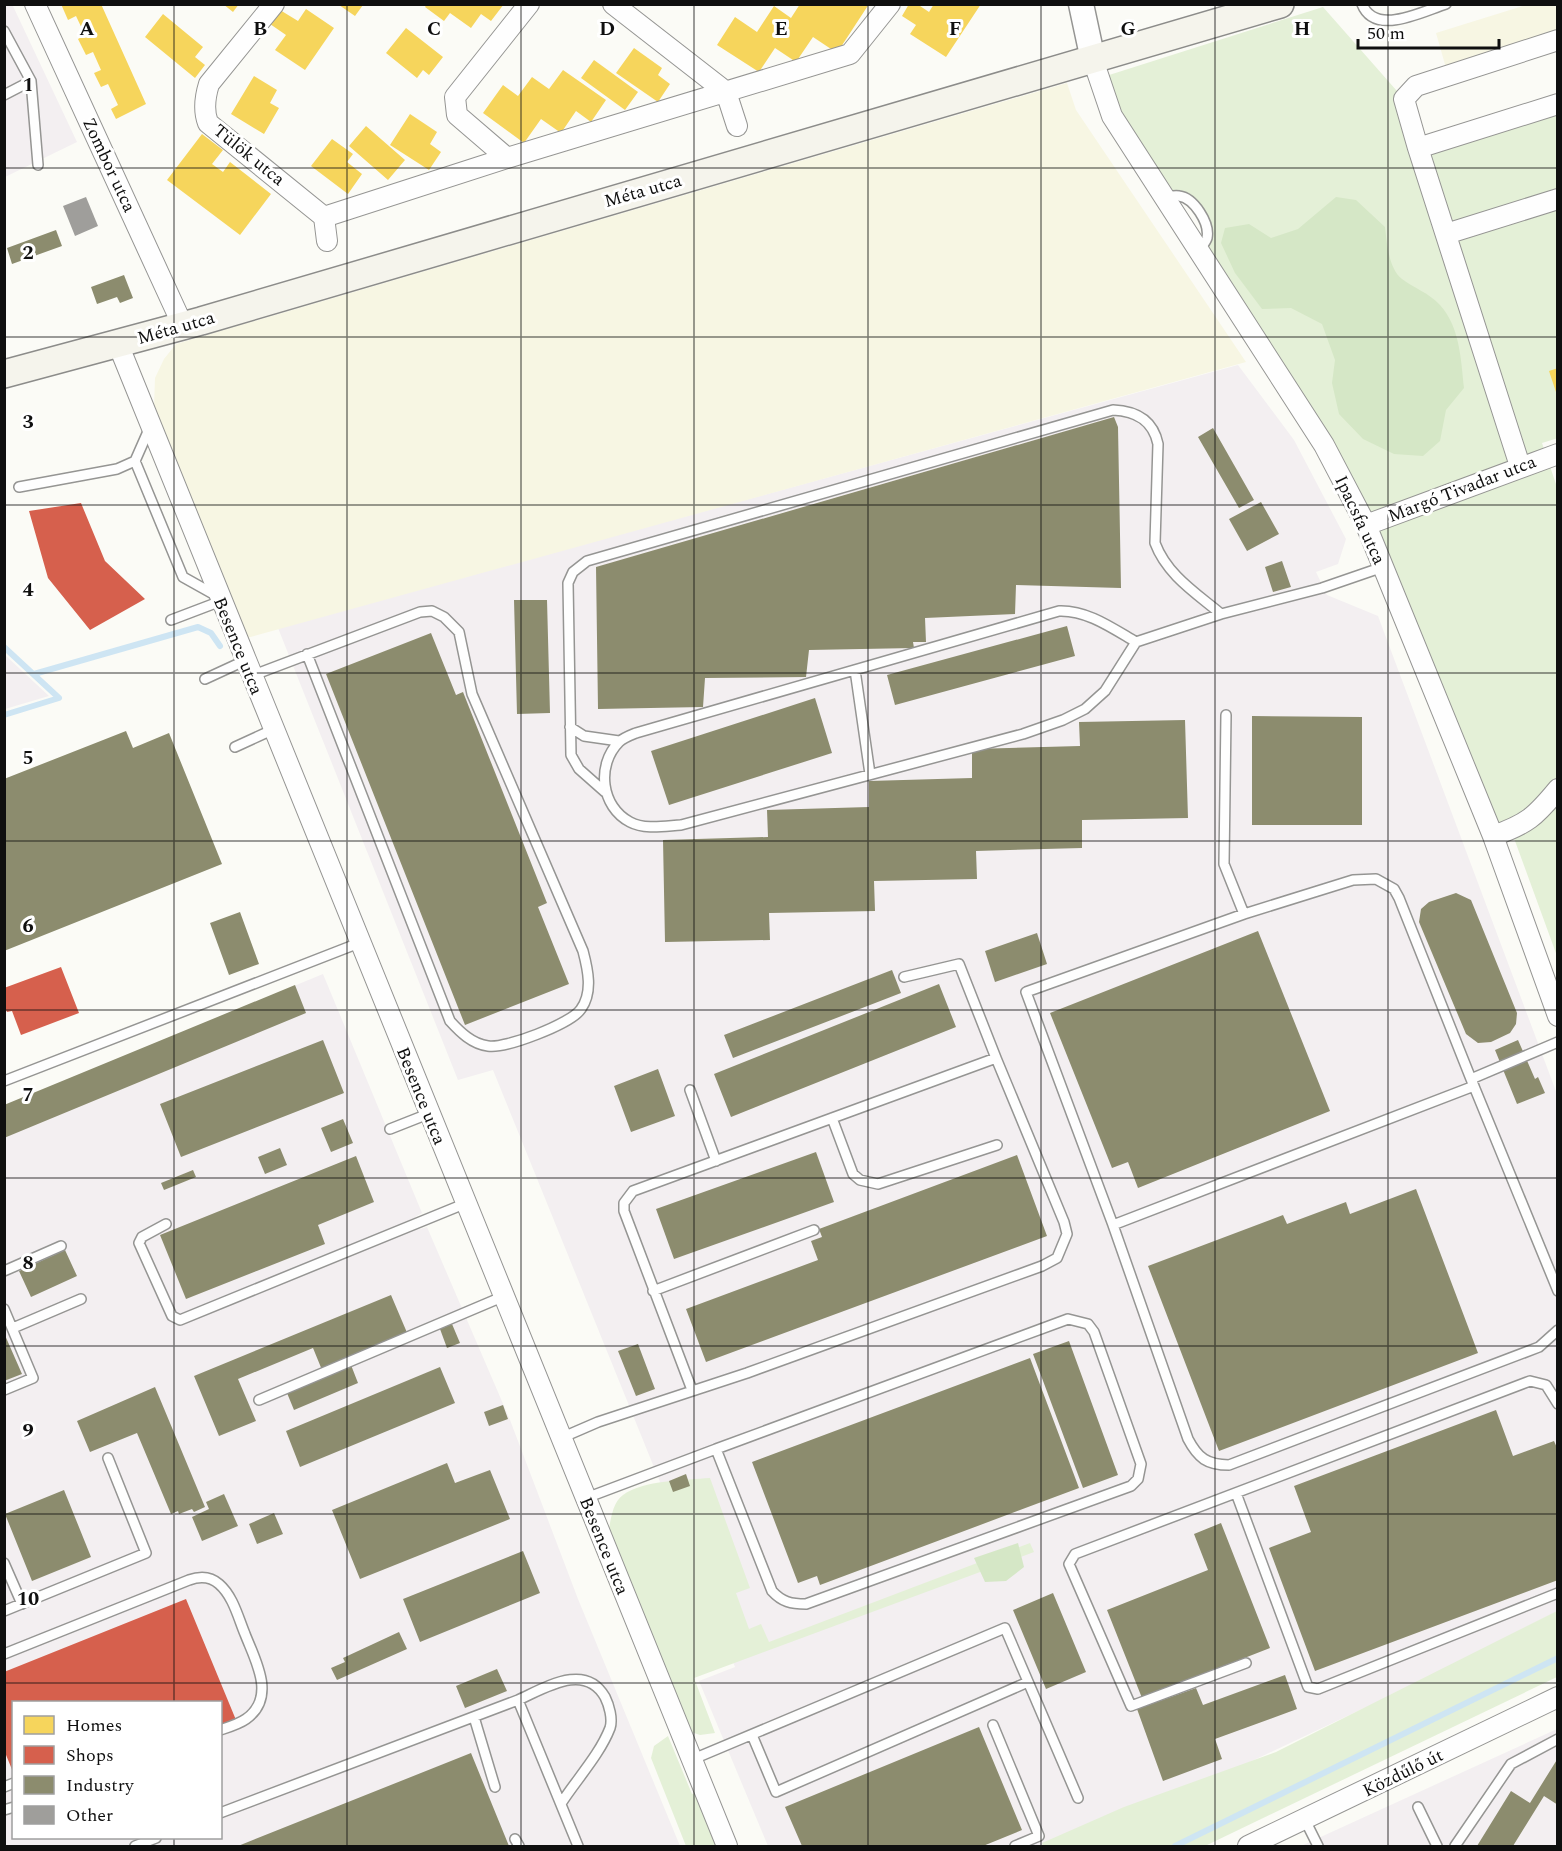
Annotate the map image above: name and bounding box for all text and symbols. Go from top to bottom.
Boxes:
scale bar [1358,12,1499,50]
text: A [79,14,95,44]
text: B [253,14,267,44]
text: C [427,14,441,44]
text: D [599,14,615,44]
text: E [774,14,788,44]
text: F [949,14,961,44]
text: G [1120,14,1136,44]
text: H [1294,14,1310,44]
text: 50 m [1367,20,1405,47]
text: 1 [22,70,34,100]
street label: Zombor utca [75,113,143,217]
street label: Tülök utca [207,118,291,193]
street label: Méta utca [601,167,685,215]
text: 2 [22,238,34,268]
street label: Méta utca [134,304,218,352]
text: 3 [22,407,34,437]
street label: Margó Tivadar utca [1384,448,1540,530]
street label: Ipacsfa utca [1328,471,1393,569]
text: 4 [22,575,34,605]
street label: Besence utca [206,593,270,699]
text: 5 [22,743,34,773]
text: 6 [22,911,34,941]
street label: Besence utca [389,1043,453,1149]
text: 7 [22,1080,34,1110]
text: 8 [22,1248,34,1278]
text: 9 [22,1416,34,1446]
street label: Besence utca [572,1493,636,1599]
text: 10 [17,1584,39,1614]
legend [12,1701,222,1839]
text: Homes [66,1712,122,1739]
text: Shops [66,1742,114,1769]
street label: Közdűlő út [1358,1742,1448,1804]
text: Industry [66,1772,135,1799]
text: Other [66,1802,113,1829]

